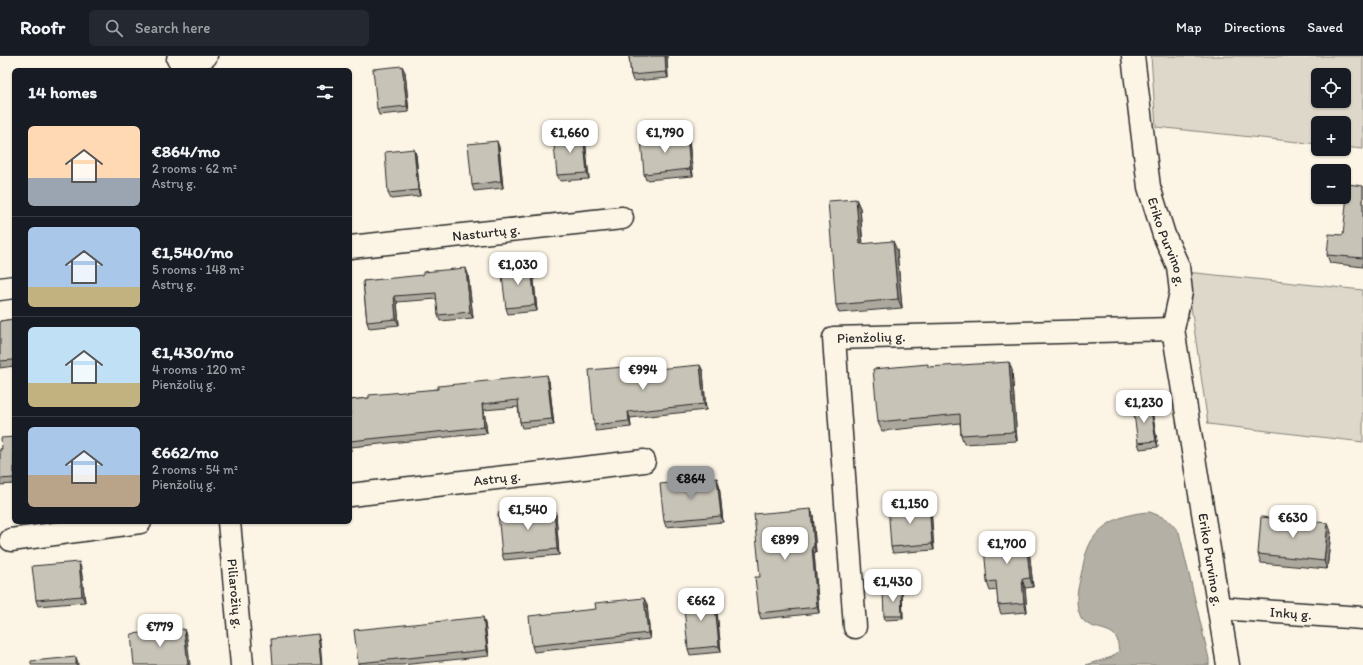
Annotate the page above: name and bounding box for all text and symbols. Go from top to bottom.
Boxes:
search box [89,10,369,46]
text: Roofr [20,16,65,39]
icon: search [103,17,125,39]
text: Search here [135,19,210,37]
text: Map [1176,19,1202,36]
text: Directions [1224,19,1285,36]
text: Saved [1307,19,1343,36]
map controls [1311,68,1351,204]
button: locate [1311,68,1351,108]
icon: filters [314,81,336,103]
text: 14 homes [28,82,97,102]
button: + [1311,116,1351,156]
pin: €1,660 [537,120,603,154]
pin: €1,790 [632,120,698,154]
text: €1,660 [551,125,589,140]
text: €1,790 [646,125,684,140]
text: €864/mo [152,141,220,161]
icon: home [60,142,108,190]
text: 2 rooms · 62 m² [152,161,237,176]
button: − [1311,164,1351,204]
text: Astrų g. [152,176,196,191]
street label: Eriko Purvino g. [1144,195,1189,288]
street label: Nasturtų g. [451,220,521,245]
text: €1,540/mo [152,242,233,262]
icon: home [60,243,108,291]
pin: €1,030 [485,252,551,286]
text: €1,030 [498,257,538,272]
text: 5 rooms · 148 m² [152,262,244,277]
text: Astrų g. [152,277,196,292]
street label: Pienžolių g. [837,328,906,346]
text: €1,430/mo [152,342,234,362]
icon: home [60,343,108,391]
pin: €994 [619,357,667,391]
text: 4 rooms · 120 m² [152,362,245,377]
text: €994 [629,362,657,377]
text: Pienžolių g. [152,377,216,392]
pin: €1,230 [1111,390,1177,424]
text: €1,230 [1125,395,1163,410]
text: €662/mo [152,442,219,462]
icon: home [60,443,108,491]
text: 2 rooms · 54 m² [152,462,238,477]
pin: €864 [667,466,715,500]
street label: Astrų g. [472,467,522,489]
text: €864 [676,471,706,486]
text: Pienžolių g. [152,477,216,492]
pin: €1,150 [877,491,943,525]
text: €1,150 [891,496,929,511]
pin: €1,540 [495,497,561,531]
text: €1,540 [508,502,548,517]
pin: €630 [1269,505,1317,539]
text: €630 [1278,510,1308,525]
street label: Eriko Purvino g. [1195,512,1227,607]
pin: €899 [761,527,809,561]
pin: €1,700 [974,531,1040,565]
text: €899 [771,532,799,547]
text: €1,700 [987,536,1027,551]
street label: Piliarožių g. [224,558,247,630]
pin: €1,430 [860,569,926,603]
text: €1,430 [873,574,913,589]
pin: €662 [677,588,725,622]
text: €662 [687,593,715,608]
street label: Inkų g. [1269,603,1312,623]
pin: €779 [136,614,184,648]
text: €779 [146,619,174,634]

